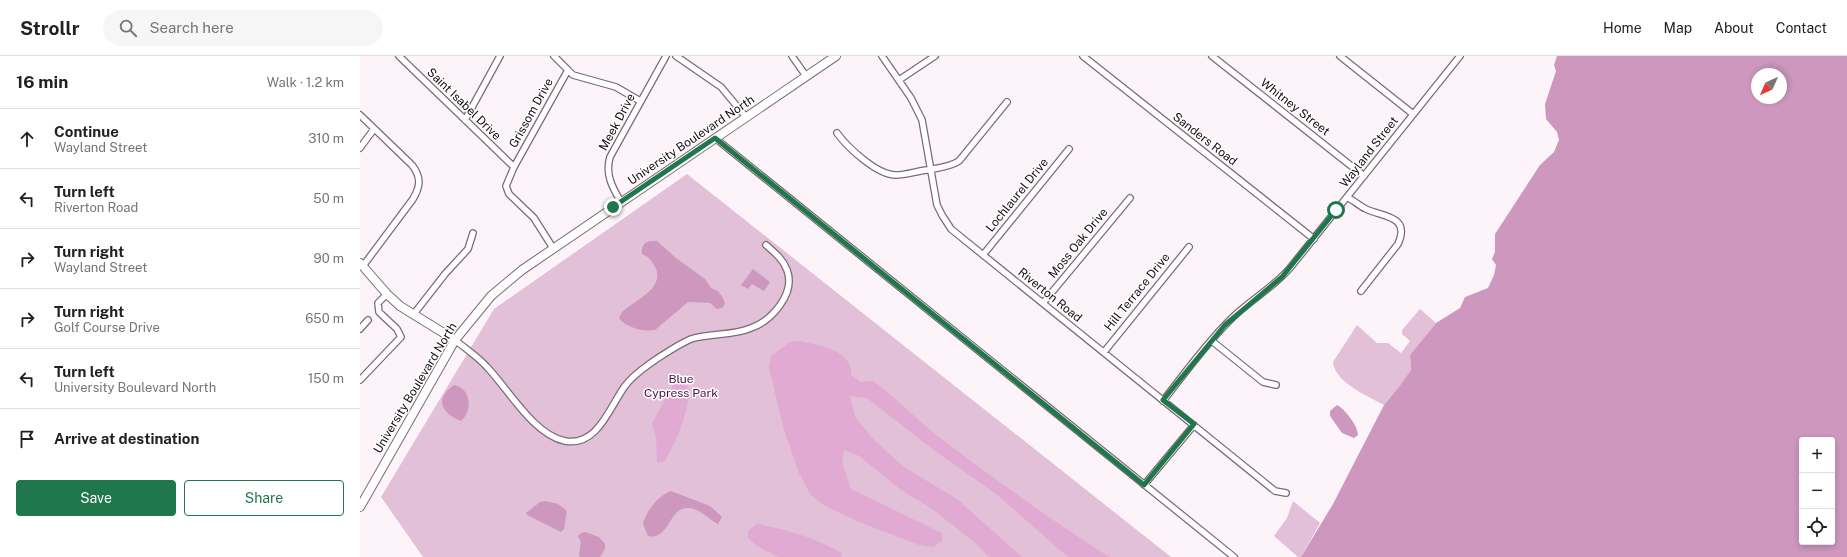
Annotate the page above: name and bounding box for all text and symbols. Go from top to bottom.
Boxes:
search box [103,10,383,46]
text: Strollr [20,17,79,39]
icon: search [117,17,139,39]
text: Search here [149,19,234,36]
text: Home [1603,20,1642,36]
text: Map [1664,20,1692,36]
text: About [1714,20,1754,36]
text: Contact [1776,20,1827,36]
street label: Saint Isabel Drive [424,65,504,143]
north arrow [1751,68,1787,104]
text: 16 min [16,72,68,92]
text: Walk · 1.2 km [267,75,344,90]
street label: Grissom Drive [506,76,556,150]
street label: Whitney Street [1258,76,1333,139]
street label: Meek Drive [596,91,638,153]
street label: University Boulevard North [625,92,757,188]
street label: Sanders Road [1170,110,1240,168]
street label: Wayland Street [1337,114,1401,190]
text: Continue [54,123,119,140]
icon: ahead [16,128,38,150]
text: 310 m [308,131,344,146]
text: Wayland Street [54,140,147,155]
street label: Lochlaurel Drive [983,155,1051,235]
text: Turn left [54,183,115,200]
icon: left [16,188,38,210]
text: 50 m [313,191,344,206]
route end [604,198,622,216]
text: Riverton Road [54,200,138,215]
route start [1327,201,1345,219]
street label: Moss Oak Drive [1046,205,1111,281]
text: Turn right [54,243,124,260]
icon: right [16,248,38,270]
street label: Hill Terrace Drive [1101,250,1173,334]
text: 90 m [314,251,344,266]
text: Wayland Street [54,260,147,275]
street label: Riverton Road [1015,265,1085,325]
text: Turn right [54,303,124,320]
icon: right [16,308,38,330]
text: 650 m [305,311,344,326]
text: Golf Course Drive [54,320,160,335]
street label: University Boulevard North [370,320,460,456]
text: Turn left [54,363,115,380]
icon: left [16,368,38,390]
text: 150 m [308,371,344,386]
park label: Blue Cypress Park [644,372,718,400]
text: University Boulevard North [54,380,216,395]
icon: arrive [16,428,38,450]
text: Arrive at destination [54,430,199,447]
map controls [1799,437,1835,545]
button: + [1799,437,1835,473]
button: − [1799,473,1835,509]
button: Save [16,480,176,516]
button: Share [184,480,344,516]
button: locate [1799,509,1835,545]

